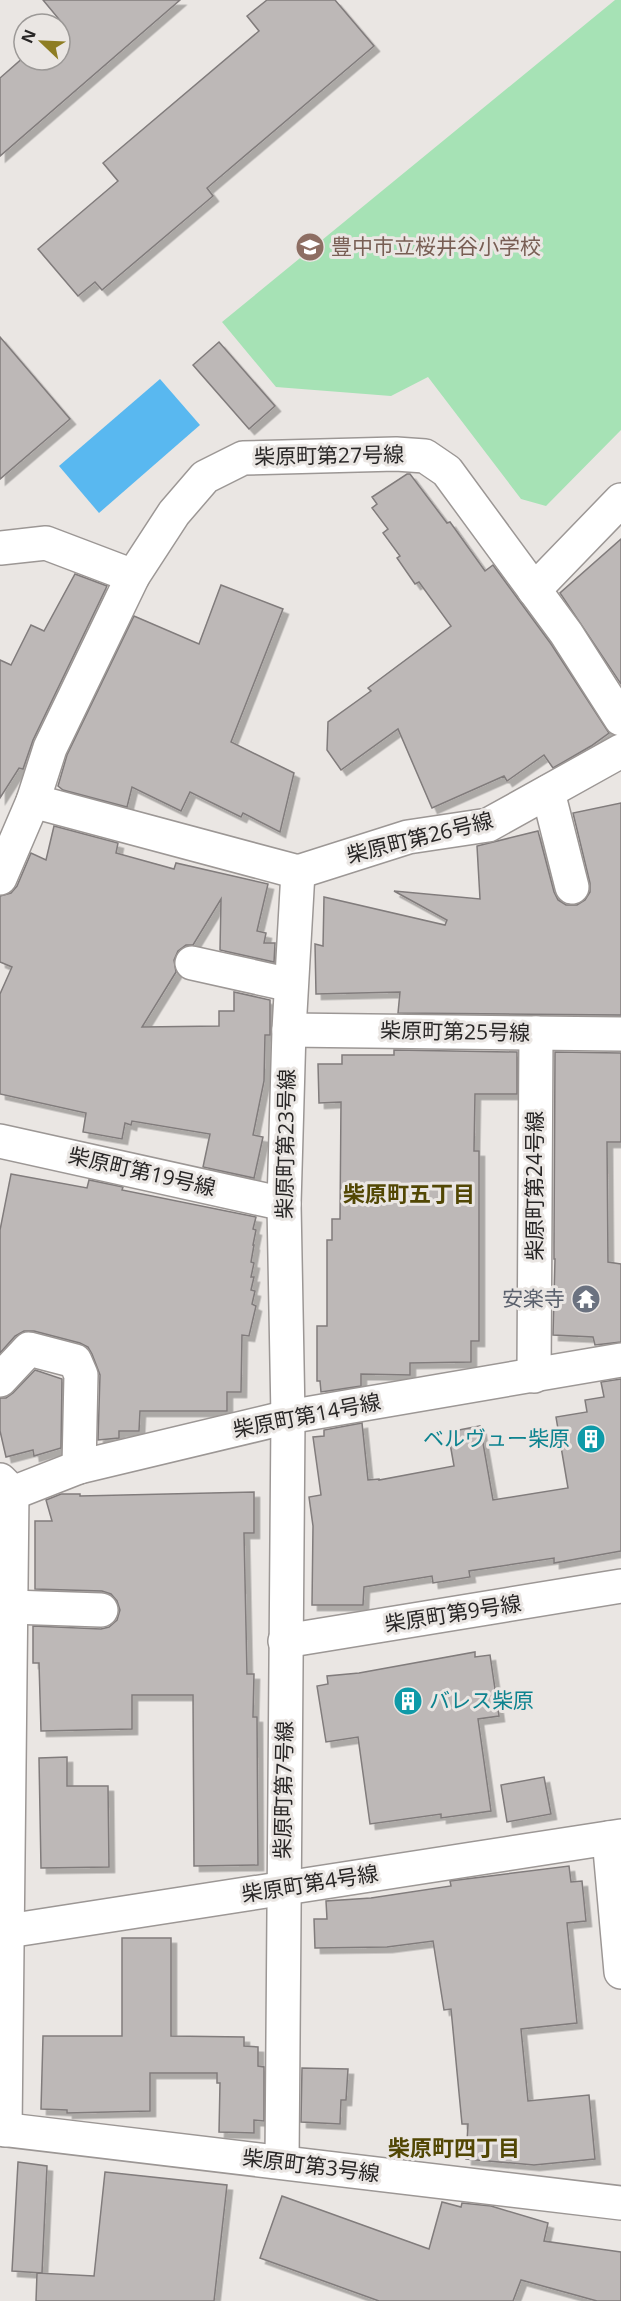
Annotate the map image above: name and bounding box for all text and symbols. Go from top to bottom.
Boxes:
north arrow [12,12,72,72]
text: N [16,26,41,46]
school or university icon: 豊中市立桜井谷小学校 [294,231,326,263]
place label: 豊中市立桜井谷小学校 [331,232,541,260]
street label: 柴原町第27号線 [254,440,404,470]
street label: 柴原町第26号線 [344,805,496,869]
street label: 柴原町第25号線 [380,1016,530,1046]
street label: 柴原町第23号線 [270,1069,300,1219]
street label: 柴原町第24号線 [520,1111,548,1261]
street label: 柴原町第19号線 [66,1141,218,1202]
district label: 柴原町五丁目 [343,1178,475,1208]
temple icon: 安楽寺 [570,1283,602,1315]
place label: 安楽寺 [502,1284,565,1312]
street label: 柴原町第14号線 [231,1387,383,1443]
building icon: ベルヴュー柴原 [575,1423,607,1455]
place label: ベルヴュー柴原 [423,1424,570,1452]
street label: 柴原町第9号線 [382,1588,523,1638]
building icon: バレス柴原 [392,1685,424,1717]
place label: バレス柴原 [429,1686,534,1714]
street label: 柴原町第7号線 [268,1721,298,1859]
street label: 柴原町第4号線 [239,1858,380,1908]
district label: 柴原町四丁目 [388,2132,520,2162]
street label: 柴原町第3号線 [241,2143,381,2187]

